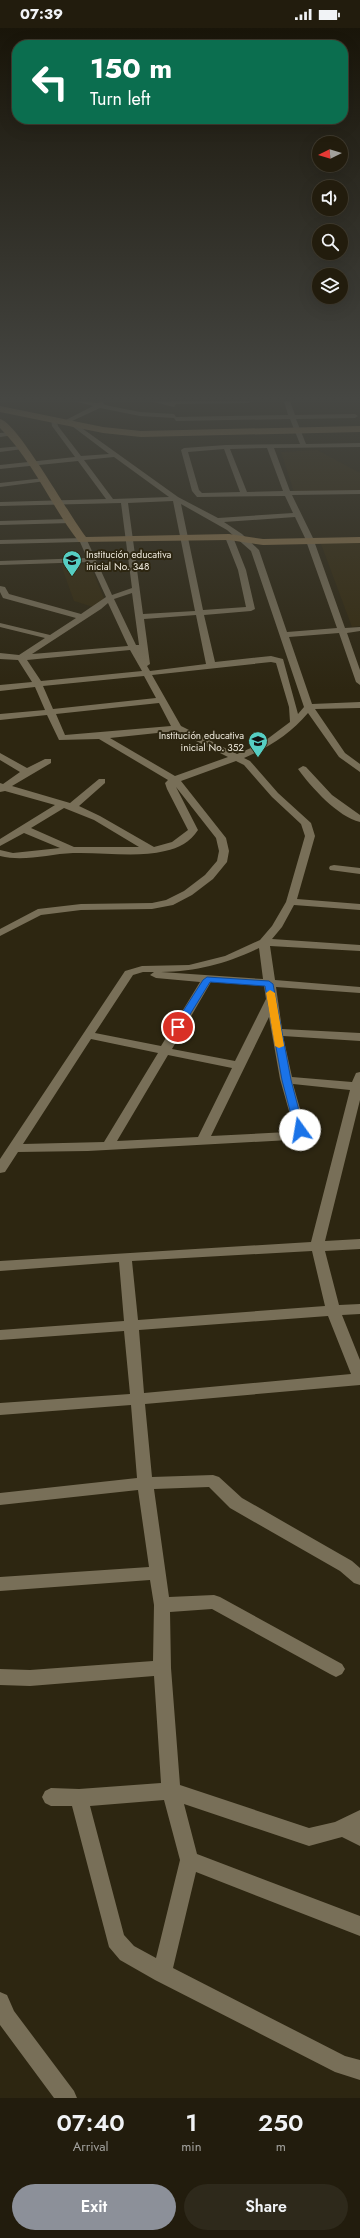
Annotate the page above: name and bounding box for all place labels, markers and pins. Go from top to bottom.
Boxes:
place label: Institución educativa inicial No. 348 [86,547,172,574]
school or university icon: Institución educativa inicial No. 348 [61,549,83,577]
place label: Institución educativa inicial No. 352 [159,728,244,755]
school or university icon: Institución educativa inicial No. 352 [247,730,269,758]
pin [161,1010,195,1044]

